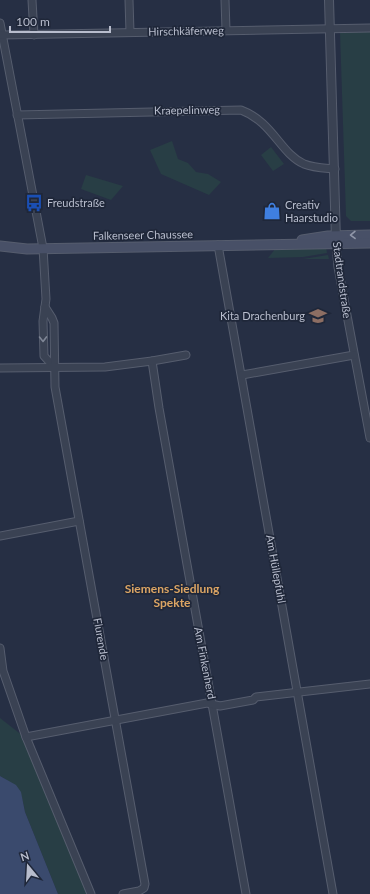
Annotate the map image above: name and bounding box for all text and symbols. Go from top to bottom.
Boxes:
scale bar [10,8,110,34]
text: 100 m [16,14,50,29]
street label: Hirschkäferweg [148,23,224,38]
street label: Kraepelinweg [154,102,220,117]
bus stop icon: Freudstraße [24,193,44,213]
place label: Freudstraße [47,196,105,209]
place label: Creativ Haarstudio [285,198,338,224]
shop icon: Creativ Haarstudio [262,201,282,221]
street label: Falkenseer Chaussee [93,227,193,242]
one-way arrow [350,231,356,239]
street label: Stadtrandstraße [331,241,354,319]
school or university icon: Kita Drachenburg [308,306,328,326]
place label: Kita Drachenburg [220,309,305,322]
one-way arrow [39,336,47,342]
street label: Am Hüllepfuhl [264,534,289,604]
district label: Siemens-Siedlung Spekte [125,581,220,610]
street label: Flurende [91,617,112,661]
street label: Am Finkenherd [192,626,219,700]
north arrow [8,846,48,886]
text: N [19,849,31,864]

